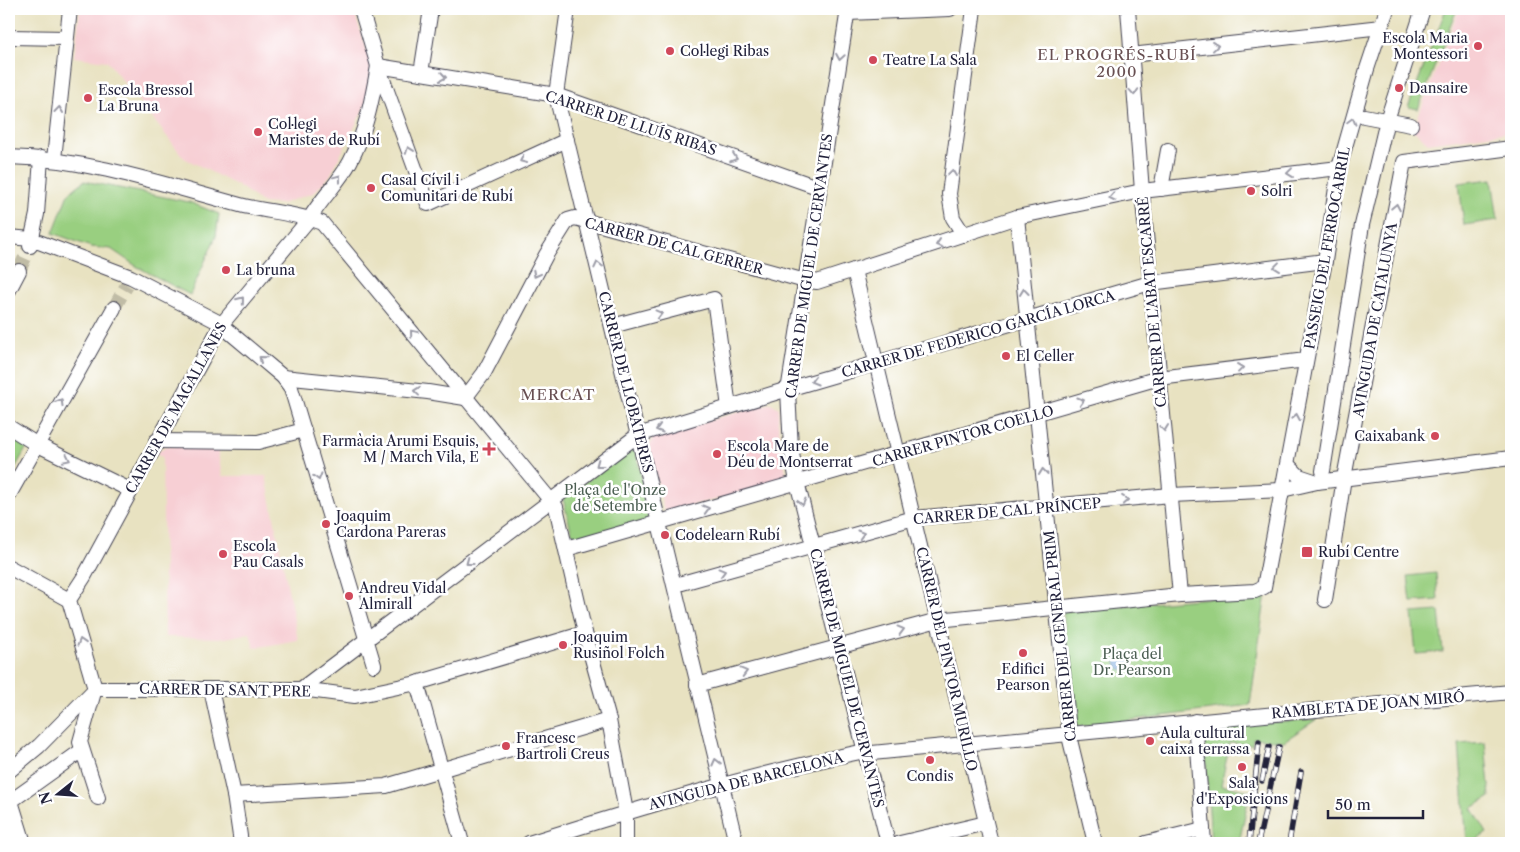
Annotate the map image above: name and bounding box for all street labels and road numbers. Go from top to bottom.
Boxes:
street label: CARRER DE LLUÍS RIBAS [543,86,719,159]
street label: CARRER DE MIGUEL DE CERVANTES [782,133,836,399]
street label: PASSEIG DEL FERROCARRIL [1300,145,1354,351]
street label: CARRER DE L'ABAT ESCARRÉ [1134,196,1170,408]
street label: CARRER DE CAL GERRER [583,213,766,279]
street label: AVINGUDA DE CATALUNYA [1349,220,1401,420]
street label: CARRER DE FEDERICO GARCÍA LORCA [839,285,1117,382]
street label: CARRER DE LLOBATERES [595,289,657,475]
street label: CARRER DE MAGALLANES [121,319,231,497]
street label: CARRER PINTOR COELLO [870,401,1056,471]
street label: CARRER DE CAL PRÍNCEP [912,493,1102,528]
street label: CARRER DEL GENERAL PRIM [1040,530,1080,742]
street label: CARRER DEL PINTOR MURILLO [912,545,982,773]
street label: CARRER DE MIGUEL DE CERVANTES [806,546,888,810]
street label: CARRER DE SANT PERE [139,680,311,700]
street label: RAMBLETA DE JOAN MIRÓ [1271,687,1465,722]
street label: AVINGUDA DE BARCELONA [646,748,846,814]

